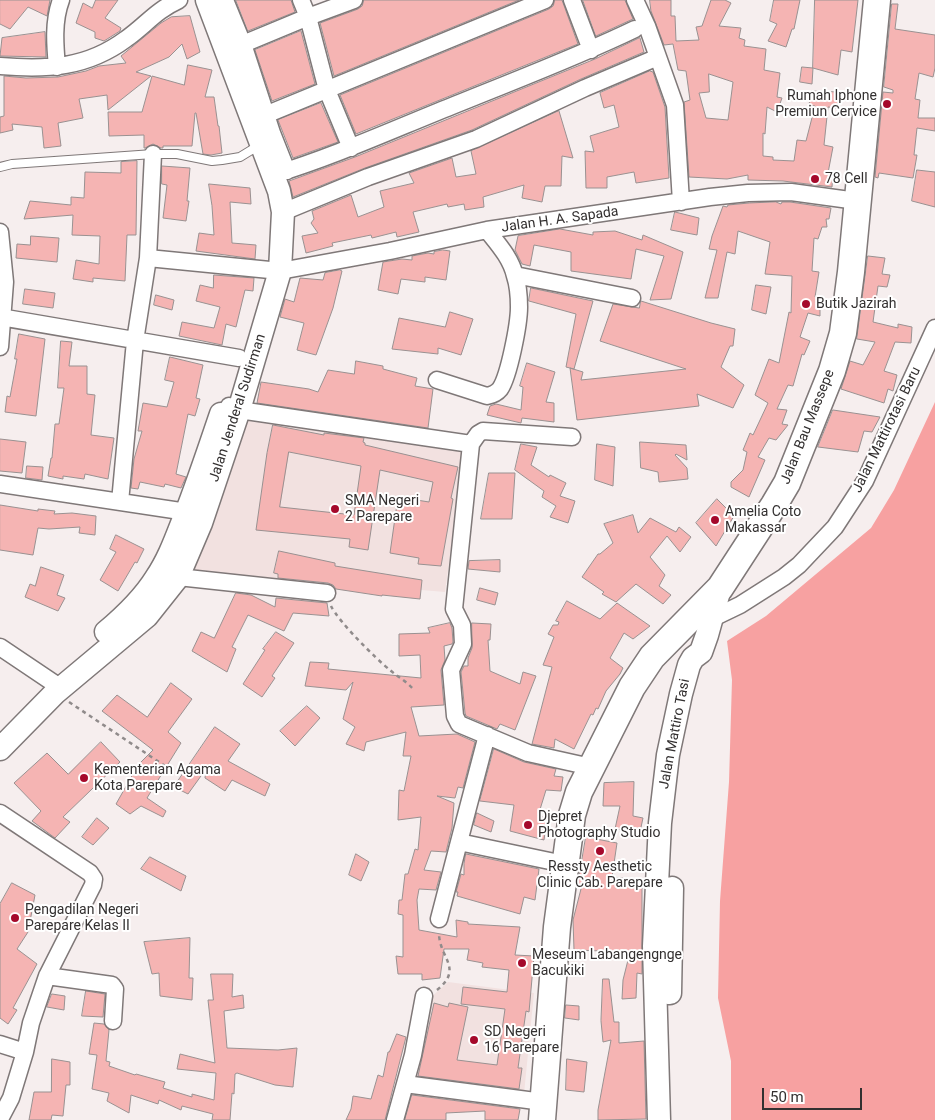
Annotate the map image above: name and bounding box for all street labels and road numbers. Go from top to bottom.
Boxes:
street label: Jalan H. A. Sapada [500,203,620,237]
street label: Jalan Jenderal Sudirman [206,332,270,484]
street label: Jalan Mattirotasi Baru [849,364,925,496]
street label: Jalan Bau Massepe [777,367,839,487]
street label: Jalan Mattiro Tasi [656,677,694,791]

